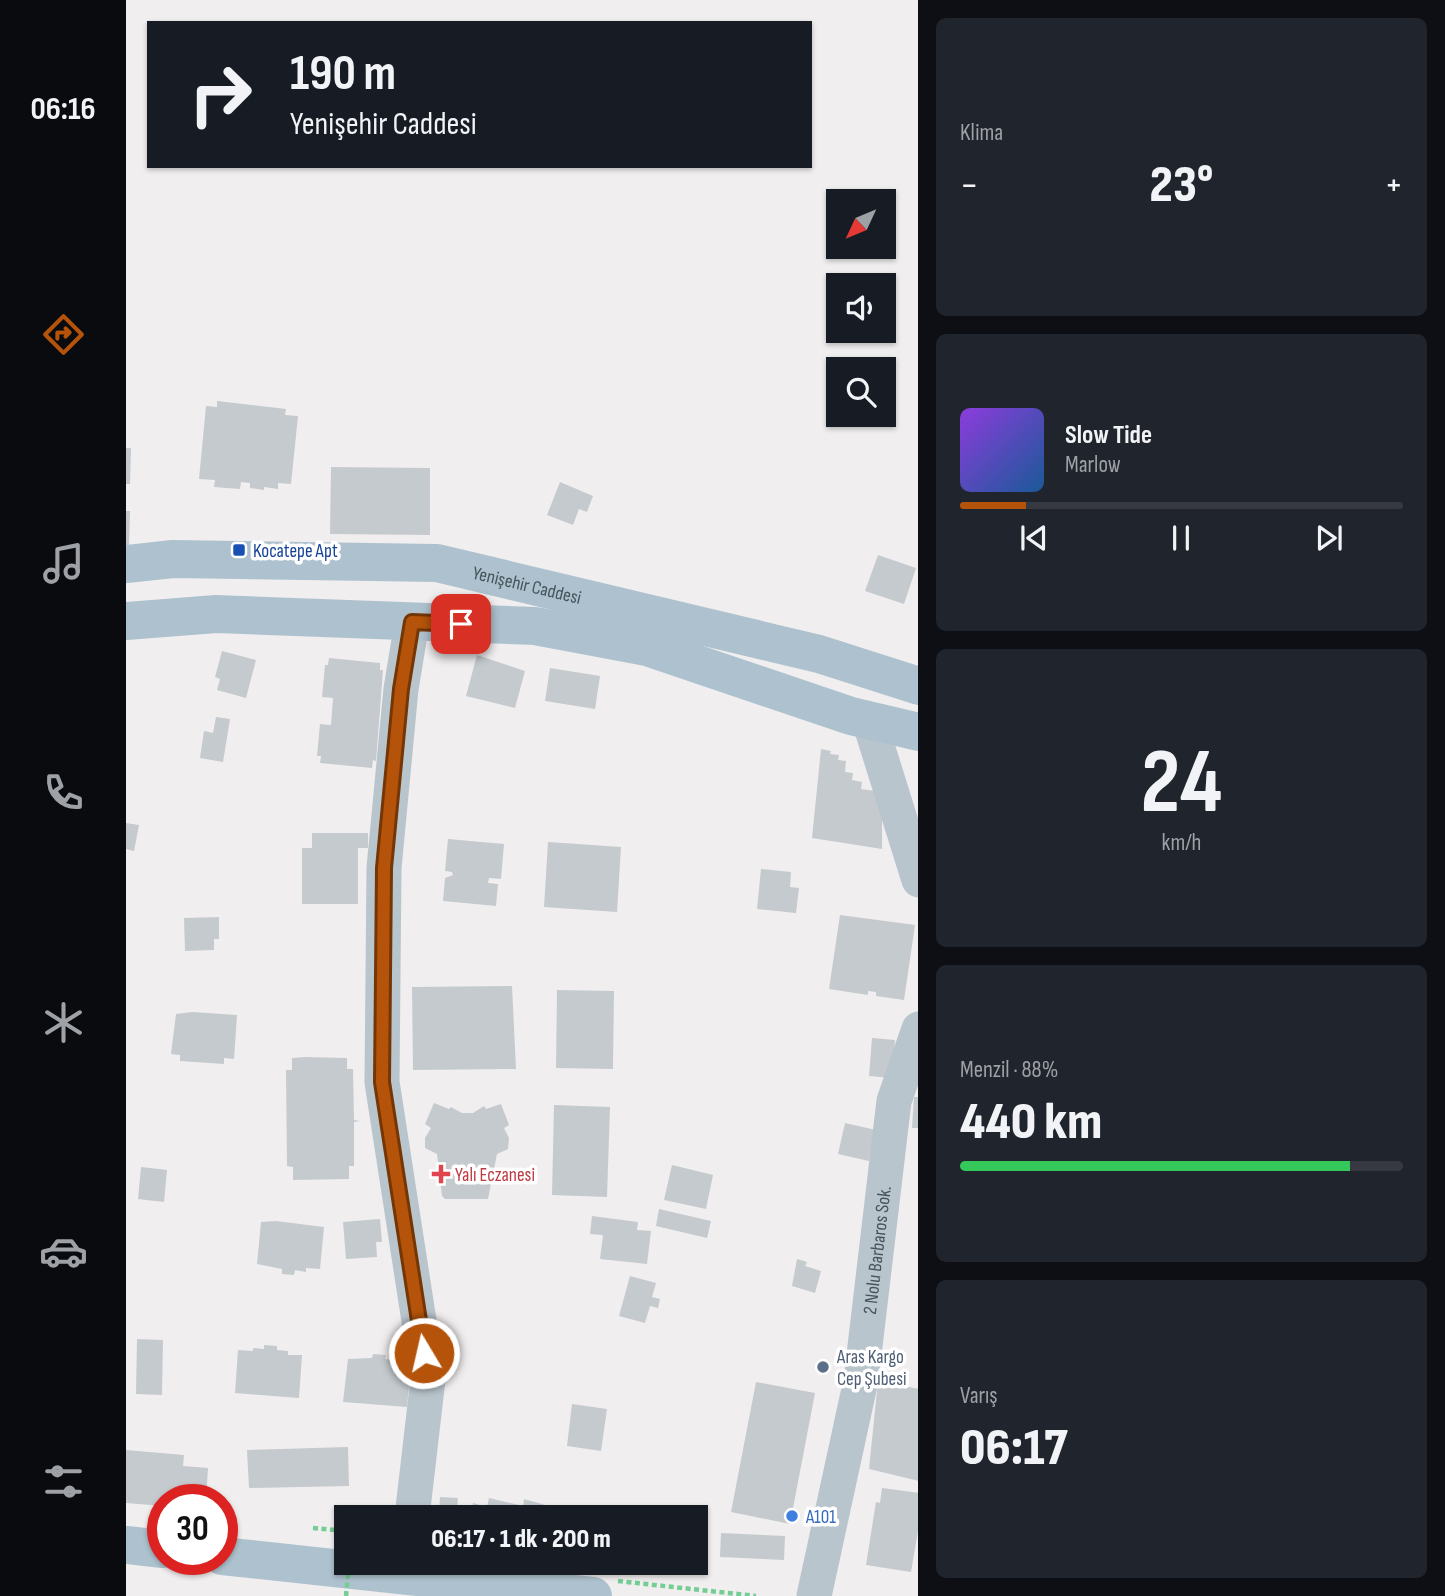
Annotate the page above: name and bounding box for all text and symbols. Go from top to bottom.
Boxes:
text: 190 m [290,45,396,104]
icon: right [175,49,266,140]
text: 06:16 [30,90,96,129]
text: Yenişehir Caddesi [290,105,477,144]
text: Klima [960,119,1003,147]
text: 23° [1149,154,1214,217]
text: − [960,163,979,208]
text: + [1384,163,1403,208]
north arrow [826,189,896,259]
map controls [826,189,896,427]
button: sound [826,273,896,343]
icon: directions [39,310,88,359]
button: search [826,357,896,427]
text: Slow Tide [1065,420,1152,451]
text: Marlow [1065,451,1121,479]
icon: previous [1015,519,1053,557]
icon: pause [1162,519,1200,557]
icon: next [1310,519,1348,557]
icon: music [39,539,88,588]
place label: Kocatepe Apt [253,540,338,563]
marker: Kocatepe Apt [231,542,247,558]
street label: Yenişehir Caddesi [470,562,584,610]
pin [431,594,491,654]
icon: arrive [442,605,480,643]
text: 24 [1141,729,1222,838]
icon: phone [39,768,88,817]
text: km/h [1162,829,1201,857]
icon: climate [39,998,88,1047]
text: Menzil · 88% [960,1056,1058,1084]
text: 440 km [960,1091,1102,1154]
place label: Yalı Eczanesi [455,1164,535,1187]
marker: Yalı Eczanesi [433,1166,449,1182]
street label: 2 Nolu Barbaros Sok. [859,1185,897,1316]
icon: car [39,1227,88,1276]
position arrow [387,1316,461,1390]
place label: Aras Kargo Cep Şubesi [836,1346,907,1391]
marker: Aras Kargo Cep Şubesi [815,1359,831,1375]
text: Varış [960,1382,998,1410]
text: 06:17 [960,1417,1068,1480]
icon: filters [39,1457,88,1506]
speed limit sign: 30 [147,1484,238,1575]
place label: A101 [805,1506,836,1529]
marker: A101 [784,1508,800,1524]
text: 06:17 · 1 dk · 200 m [431,1524,611,1555]

